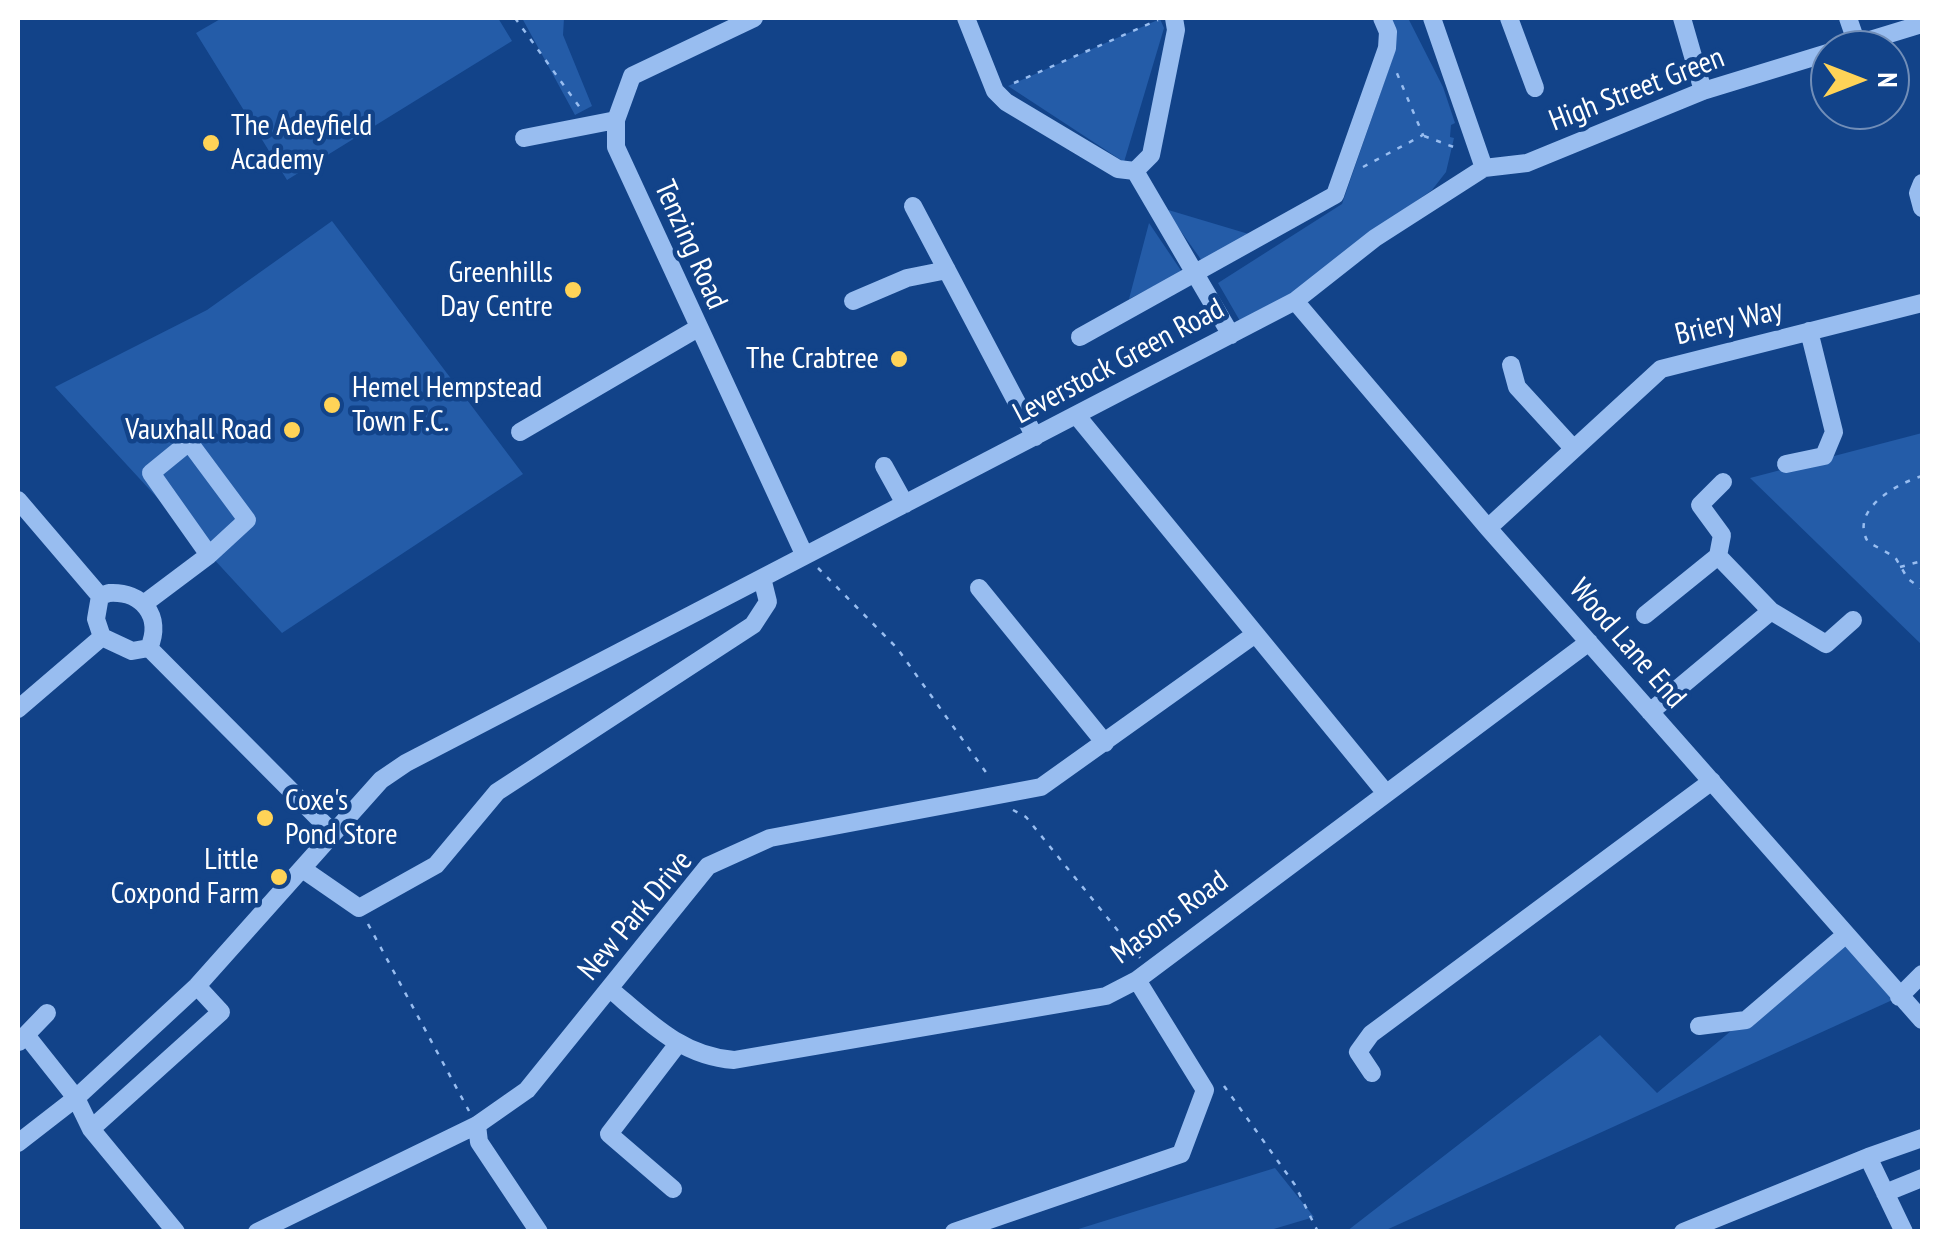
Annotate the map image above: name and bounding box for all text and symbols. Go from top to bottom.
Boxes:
north arrow [1810,30,1910,130]
street label: High Street Green [1545,40,1729,140]
text: N [1870,72,1907,88]
place label: The Adeyfield Academy [231,108,372,178]
marker: The Adeyfield Academy [200,132,222,154]
street label: Tenzing Road [646,175,734,315]
place label: Greenhills Day Centre [440,255,553,326]
marker: Greenhills Day Centre [562,279,584,301]
street label: Leverstock Green Road [1008,291,1230,433]
street label: Briery Way [1672,292,1786,354]
place label: The Crabtree [746,341,879,377]
marker: The Crabtree [888,348,910,370]
place label: Hemel Hempstead Town F.C. [352,370,542,440]
marker: Hemel Hempstead Town F.C. [321,394,343,416]
place label: Vauxhall Road [125,412,272,448]
marker: Vauxhall Road [281,419,303,441]
street label: Wood Lane End [1561,572,1693,716]
place label: Coxe's Pond Store [285,783,398,854]
marker: Coxe's Pond Store [254,807,276,829]
place label: Little Coxpond Farm [111,842,259,912]
street label: New Park Drive [571,844,701,988]
street label: Masons Road [1105,864,1235,972]
marker: Little Coxpond Farm [268,866,290,888]

